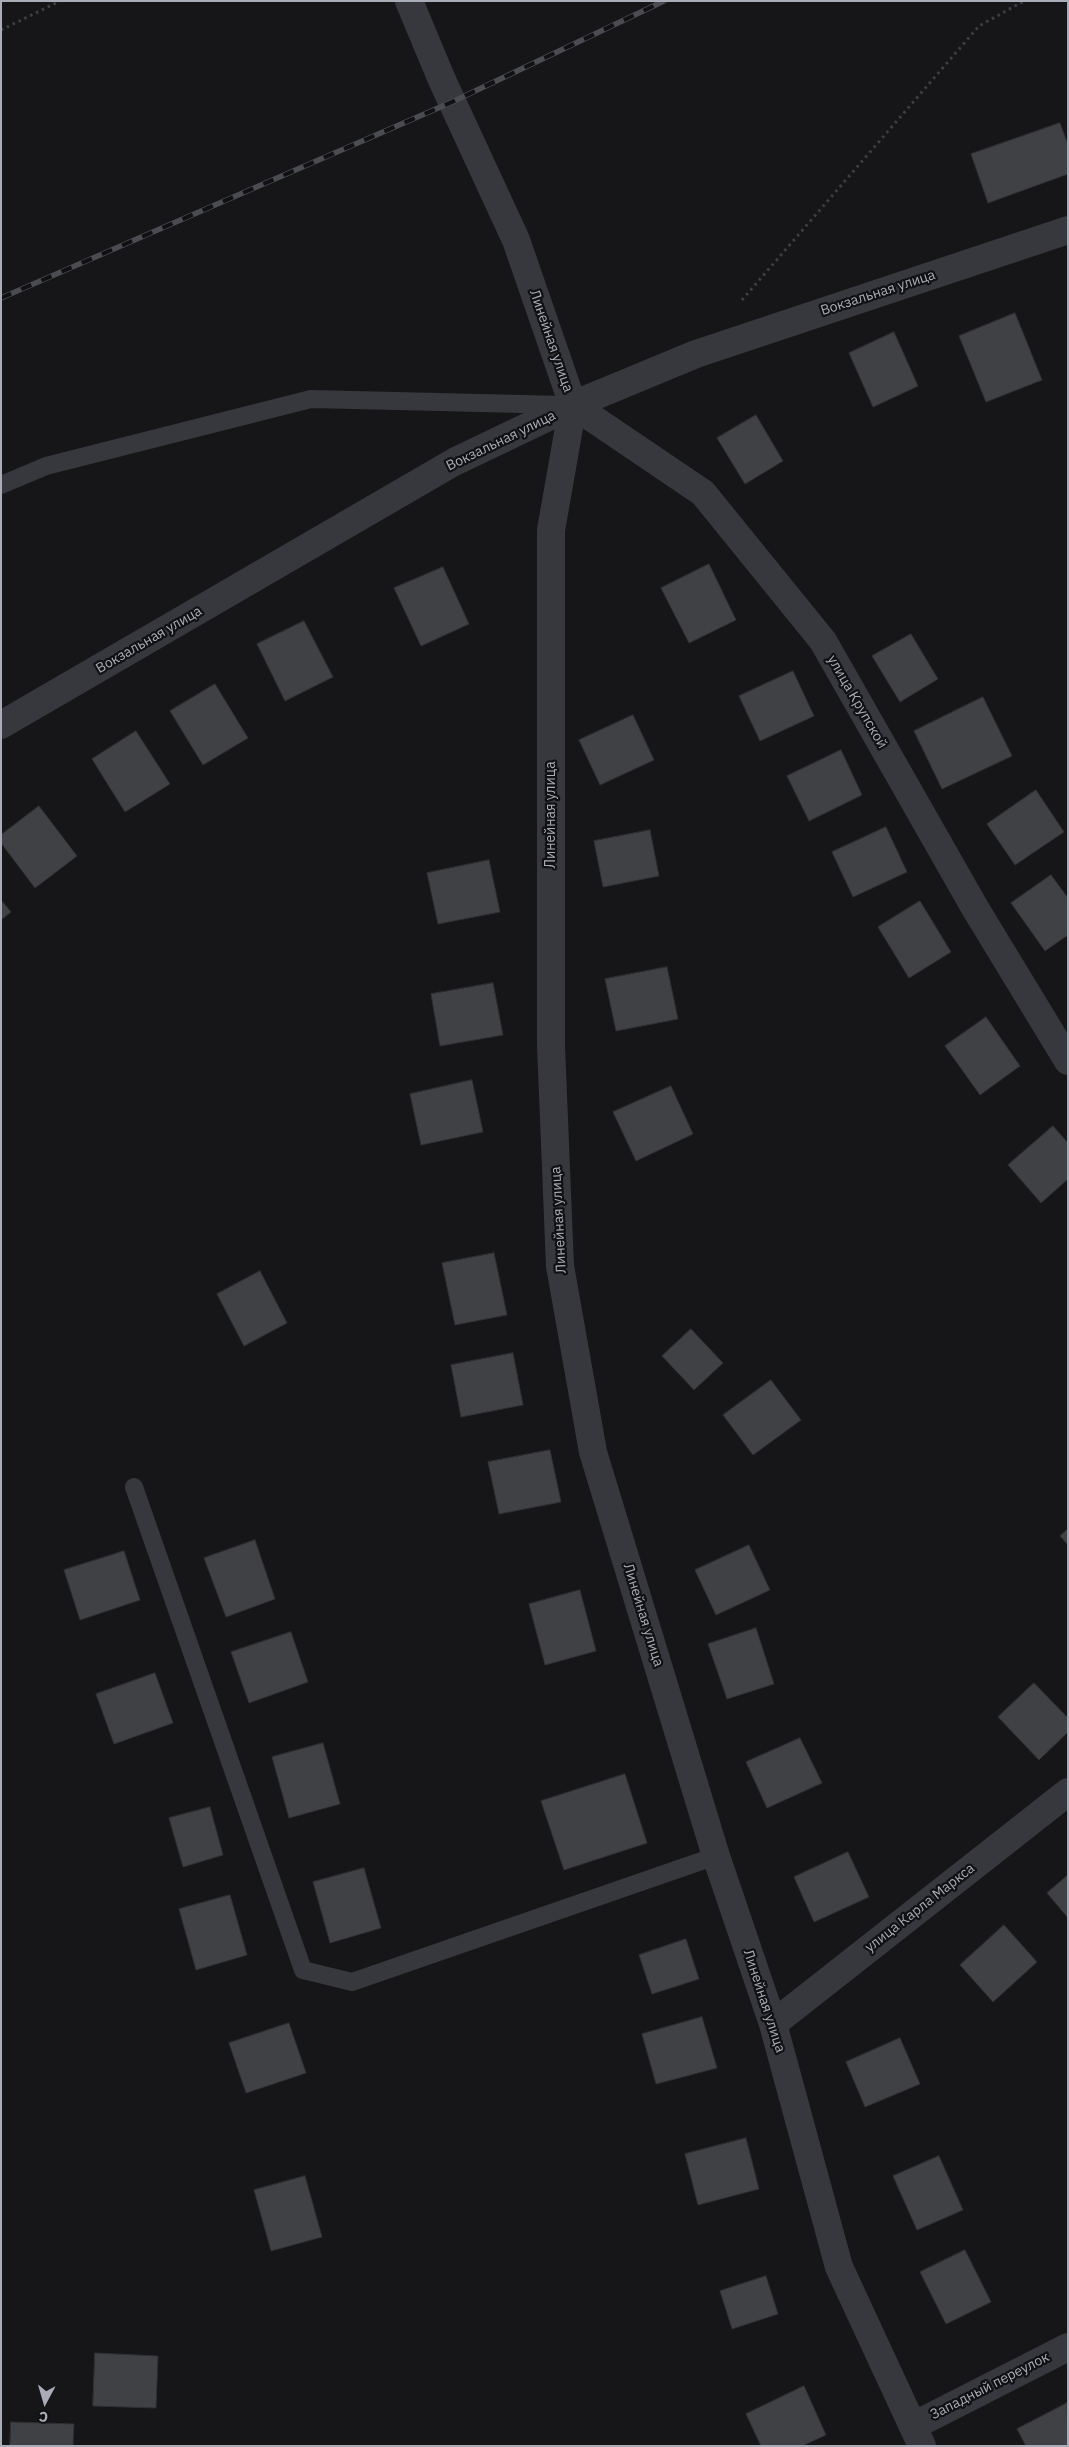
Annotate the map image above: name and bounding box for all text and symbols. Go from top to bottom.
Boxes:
street label: Вокзальная улица [819,267,937,319]
street label: Линейная улица [526,288,576,394]
street label: Вокзальная улица [444,407,558,475]
street label: Вокзальная улица [93,603,205,677]
street label: улица Крупской [823,652,891,752]
street label: Линейная улица [543,761,559,869]
street label: Линейная улица [548,1166,570,1274]
street label: Линейная улица [619,1561,667,1669]
street label: улица Карла Маркса [862,1860,978,1956]
street label: Линейная улица [739,1947,789,2055]
street label: Западный переулок [928,2349,1052,2423]
north arrow [20,2377,70,2427]
text: С [38,2407,49,2426]

